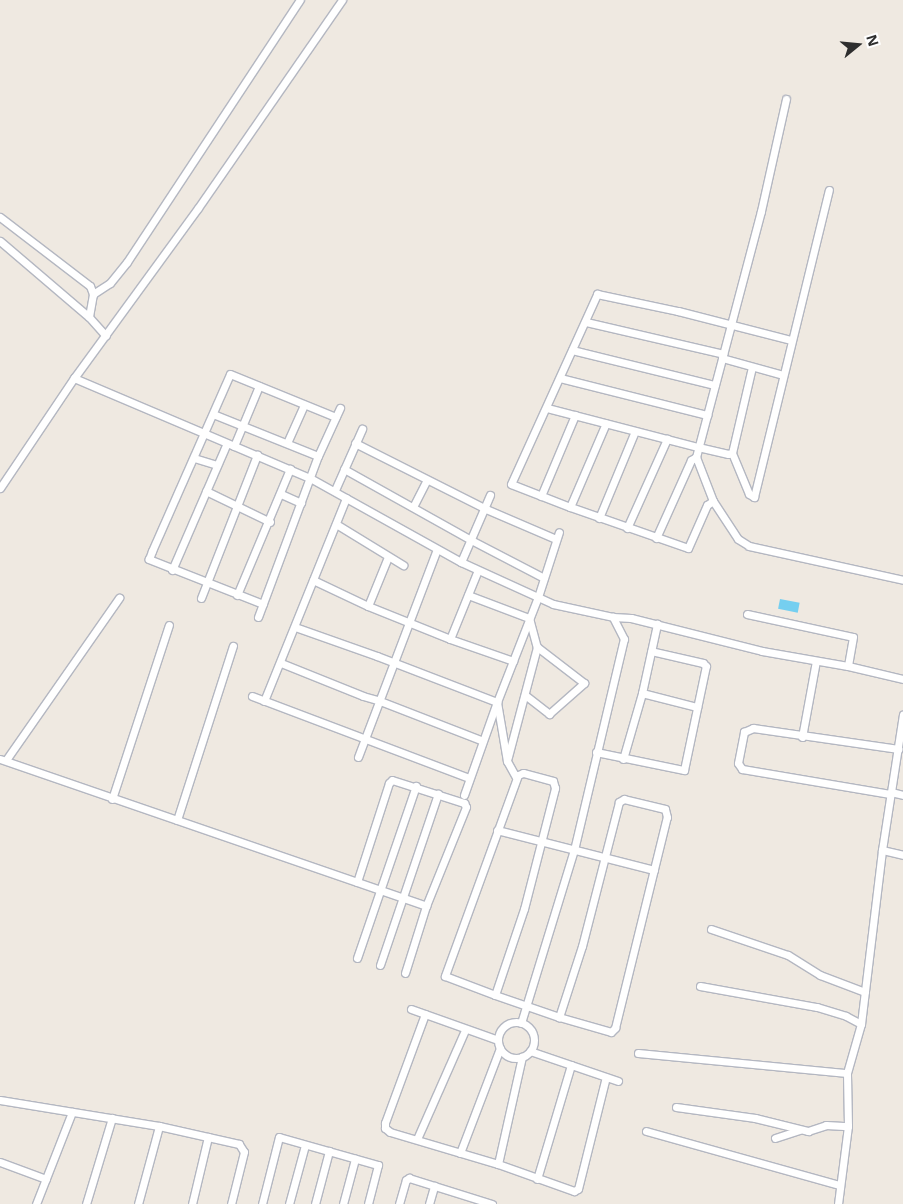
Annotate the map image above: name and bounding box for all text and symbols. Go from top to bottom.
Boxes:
north arrow [833,20,883,70]
text: N [862,32,884,49]

